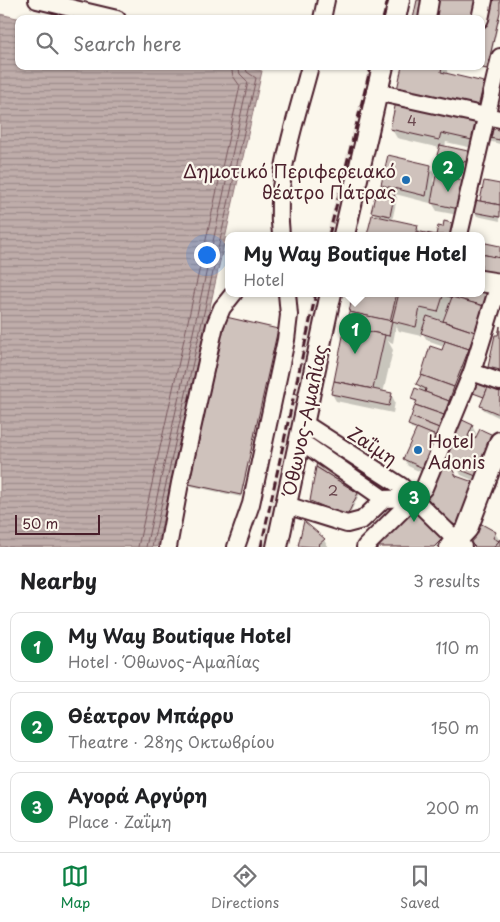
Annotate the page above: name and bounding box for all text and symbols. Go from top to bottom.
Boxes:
search box [15,15,485,70]
icon: search [33,29,61,57]
text: Search here [73,29,182,57]
house number: 4 [407,108,417,131]
pin: 2 [432,151,464,192]
place label: Δημοτικό Περιφερειακό θέατρο Πάτρας [183,157,396,205]
marker: Δημοτικό Περιφερειακό θέατρο Πάτρας [400,174,412,186]
popup [225,232,485,297]
text: My Way Boutique Hotel [243,239,467,267]
your location [194,242,220,268]
text: Hotel [243,267,284,291]
pin: 1 [339,313,371,354]
street label: Όθωνος-Αμαλίας [274,342,333,500]
street label: Ζαΐμη [343,419,403,471]
place label: Hotel Adonis [428,427,485,475]
marker: Hotel Adonis [412,444,424,456]
house number: 2 [328,478,338,501]
pin: 3 [398,481,430,522]
scale bar [15,512,100,535]
text: 50 m [22,513,58,534]
text: Nearby [20,564,97,596]
text: 3 results [413,568,480,592]
text: My Way Boutique Hotel [68,621,291,649]
text: 1 [33,635,41,659]
text: 110 m [436,635,479,659]
text: Hotel · Όθωνος-Αμαλίας [68,649,260,673]
text: Θέατρον Μπάρρυ [68,701,234,729]
text: 2 [31,715,43,739]
text: 150 m [431,715,479,739]
text: Theatre · 28ης Οκτωβρίου [68,729,275,753]
text: Αγορά Αργύρη [68,781,207,809]
text: 3 [32,795,42,819]
text: 200 m [426,795,479,819]
text: Place · Ζαΐμη [68,809,172,833]
tab: Map [60,862,90,913]
tab: Directions [211,862,279,913]
tab: Saved [400,862,440,913]

